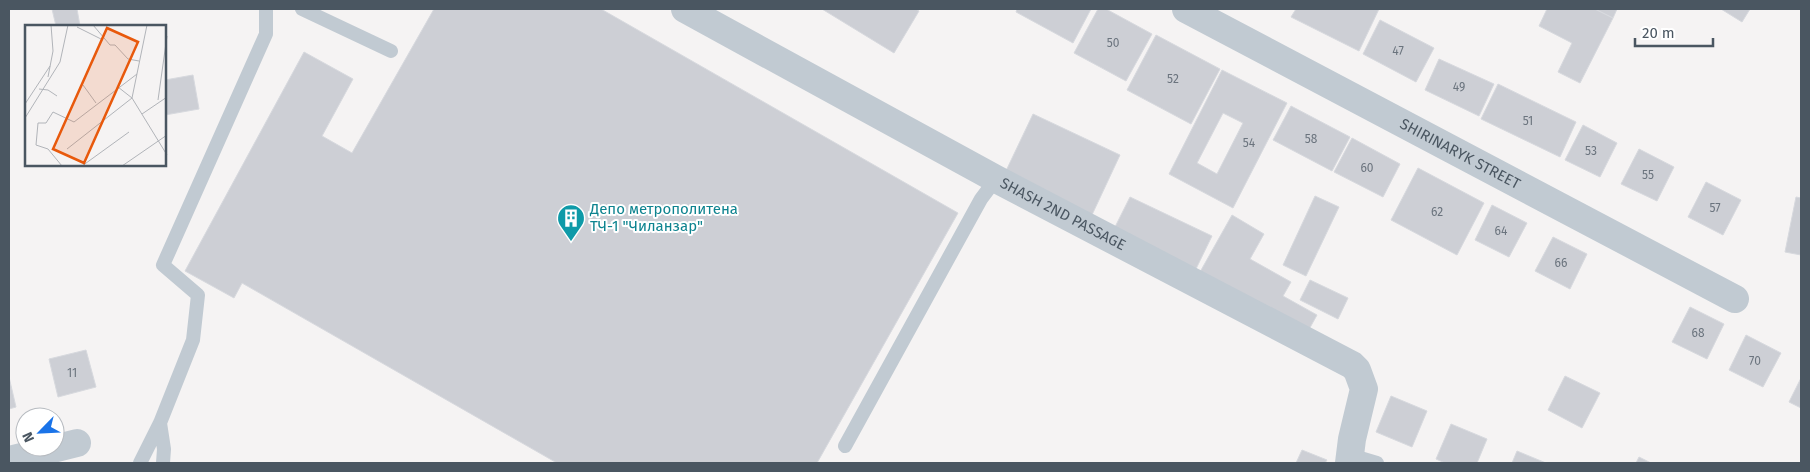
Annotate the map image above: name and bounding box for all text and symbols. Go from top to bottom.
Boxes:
scale bar [1635,15,1712,47]
text: 20 m [1642,24,1675,42]
inset map [25,25,166,166]
house number: 50 [1107,36,1120,50]
house number: 47 [1392,44,1404,58]
house number: 52 [1167,72,1179,86]
house number: 49 [1453,80,1465,94]
house number: 51 [1523,114,1533,128]
street label: SHIRINARYK STREET [1397,115,1524,193]
house number: 58 [1305,132,1318,146]
house number: 54 [1243,136,1256,150]
house number: 53 [1585,144,1597,158]
house number: 60 [1360,161,1374,175]
house number: 55 [1642,168,1654,182]
street label: SHASH 2ND PASSAGE [997,174,1129,254]
place label: Депо метрополитена ТЧ-1 "Чиланзар" [589,200,738,235]
house number: 57 [1709,201,1721,215]
building icon: Депо метрополитена ТЧ-1 "Чиланзар" [556,203,586,242]
house number: 62 [1431,205,1443,219]
house number: 64 [1495,224,1508,238]
house number: 66 [1555,256,1567,270]
house number: 68 [1691,326,1705,340]
house number: 70 [1749,354,1761,368]
house number: 11 [67,366,77,380]
north arrow [15,407,65,457]
text: N [19,429,38,445]

